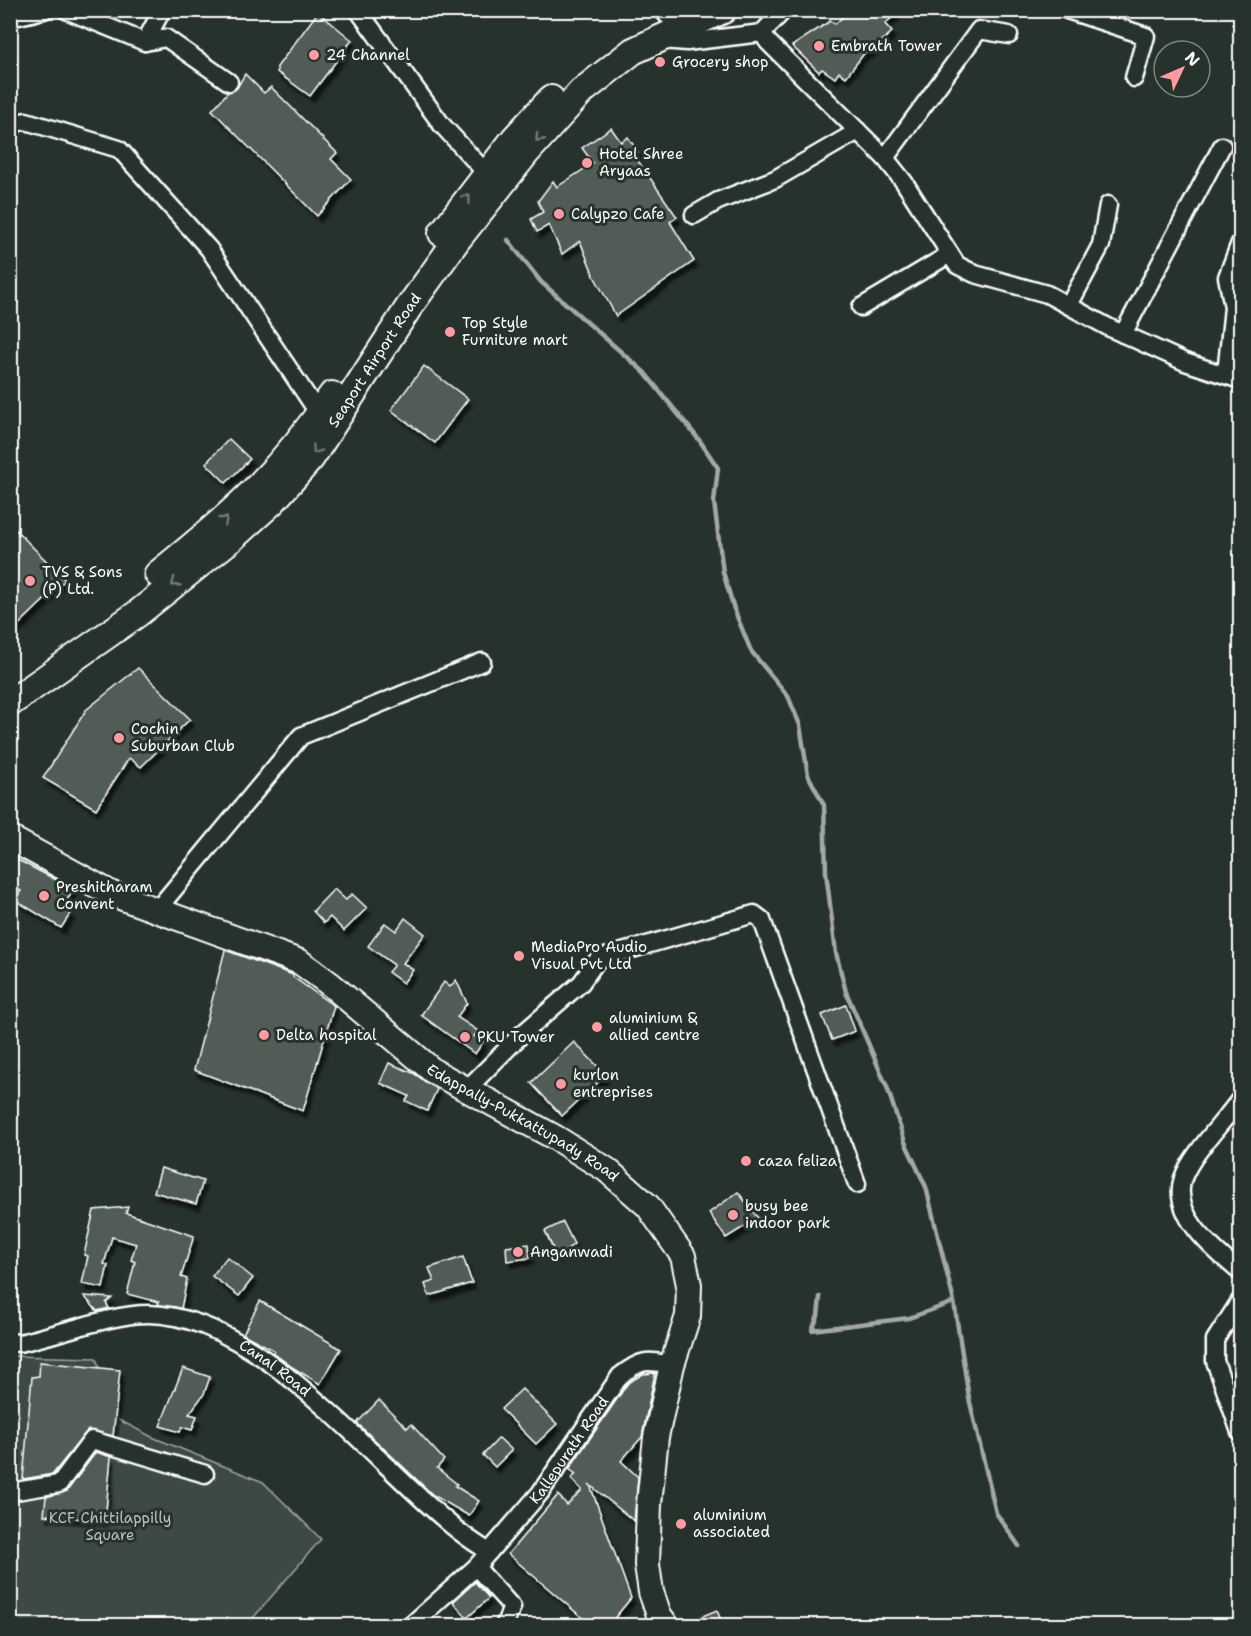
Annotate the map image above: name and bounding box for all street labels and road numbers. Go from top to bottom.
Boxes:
street label: Seaport Airport Road [324,289,426,431]
street label: Edappally-Pukkattupady Road [422,1060,624,1186]
street label: Canal Road [235,1335,315,1401]
street label: Kallepurath Road [525,1392,613,1508]

